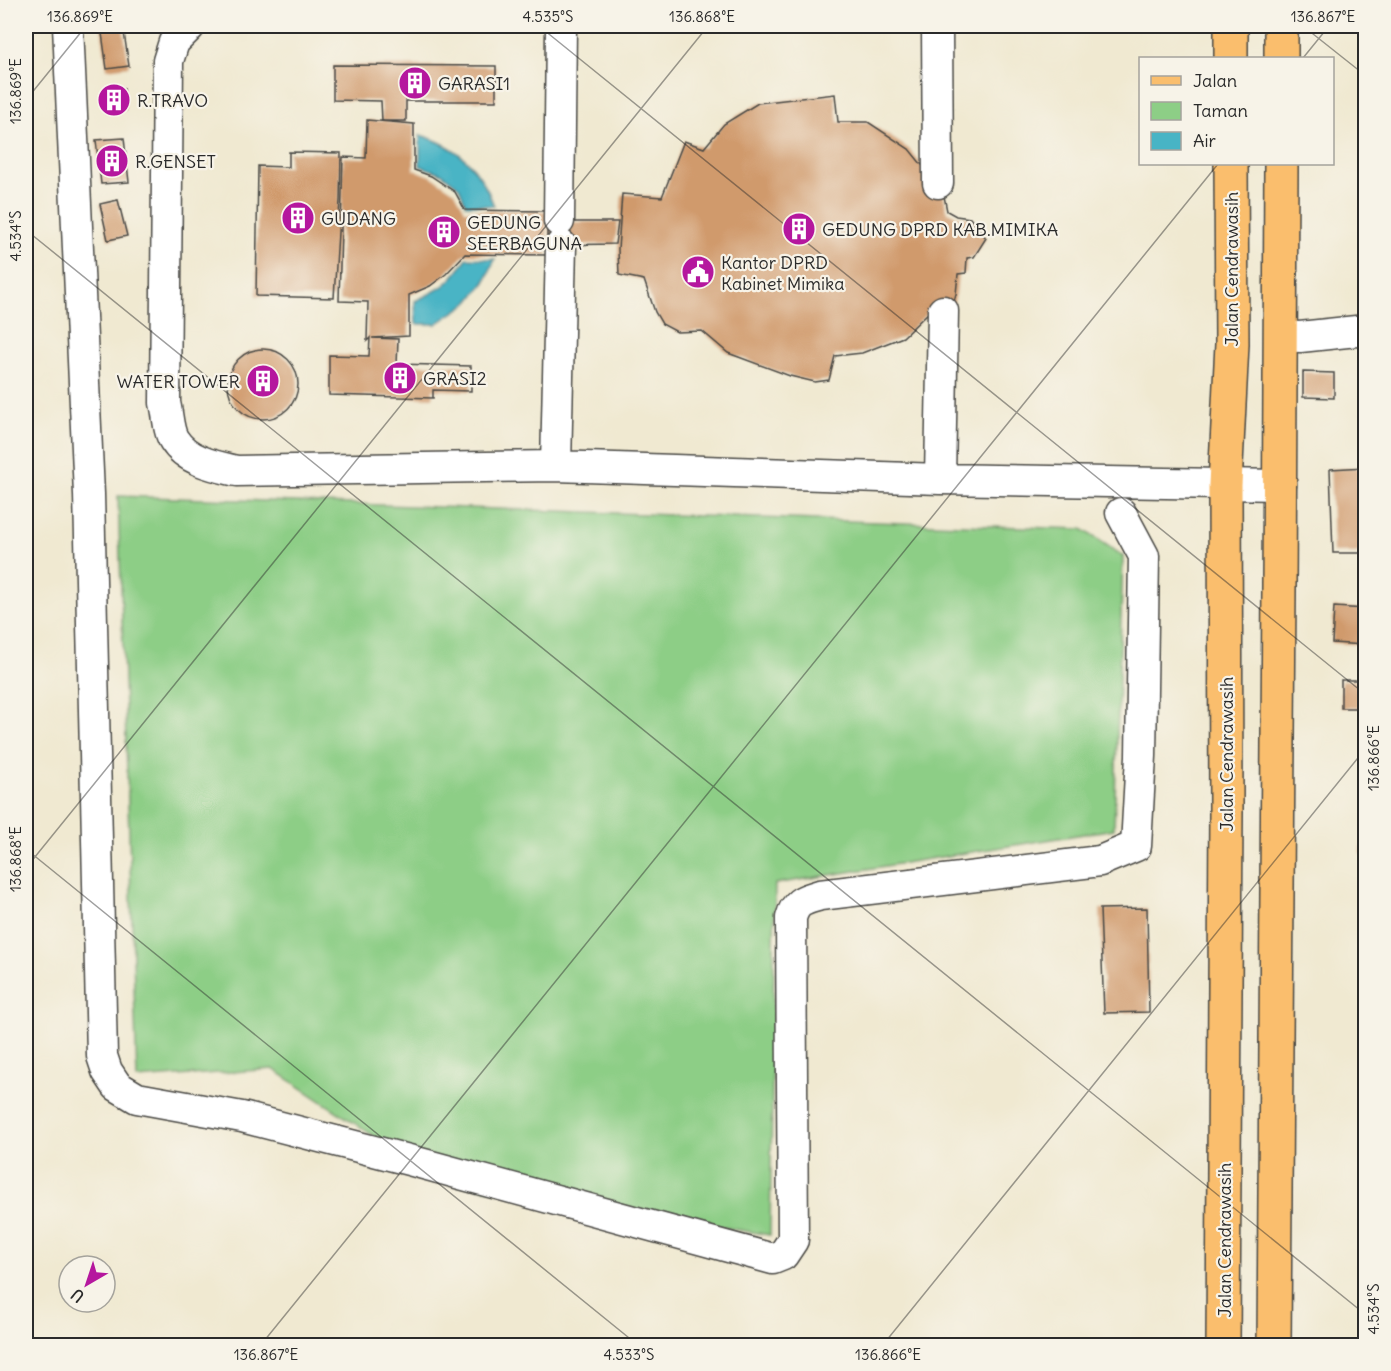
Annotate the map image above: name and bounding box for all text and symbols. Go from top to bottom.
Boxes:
text: 136.869°E [47,7,113,26]
text: 4.535°S [523,7,573,26]
text: 136.868°E [669,7,735,26]
text: 136.867°E [1291,7,1356,26]
legend [1139,57,1334,165]
text: 136.869°E [6,58,25,124]
building icon: GARASI1 [397,65,433,101]
text: Jalan [1193,69,1237,92]
place label: GARASI1 [438,72,510,95]
building icon: R.TRAVO [96,82,132,118]
place label: R.TRAVO [137,89,208,112]
text: Taman [1193,99,1248,122]
text: Air [1193,129,1217,152]
building icon: R.GENSET [94,143,130,179]
place label: R.GENSET [135,150,216,173]
street label: Jalan Cendrawasih [1220,192,1243,346]
building icon: GUDANG [280,200,316,236]
place label: GUDANG [321,207,396,230]
text: 4.534°S [6,211,25,261]
place label: GEDUNG SEERBAGUNA [467,211,582,255]
building icon: GEDUNG DPRD KAB.MIMIKA [781,211,817,247]
building icon: GEDUNG SEERBAGUNA [426,214,462,250]
place label: GEDUNG DPRD KAB.MIMIKA [822,218,1058,241]
place label: Kantor DPRD Kabinet Mimika [721,251,844,295]
public building icon: Kantor DPRD Kabinet Mimika [680,254,716,290]
building icon: GRASI2 [382,360,418,396]
building icon: WATER TOWER [245,363,281,399]
place label: GRASI2 [423,367,487,390]
place label: WATER TOWER [117,370,240,393]
street label: Jalan Cendrawasih [1215,677,1238,831]
text: 136.866°E [1364,725,1383,791]
text: 136.868°E [6,826,25,892]
street label: Jalan Cendrawasih [1213,1163,1236,1317]
north arrow [57,1254,117,1314]
text: U [67,1284,88,1307]
text: 4.534°S [1364,1284,1383,1334]
text: 136.867°E [234,1345,299,1364]
text: 4.533°S [604,1345,654,1364]
text: 136.866°E [855,1345,921,1364]

